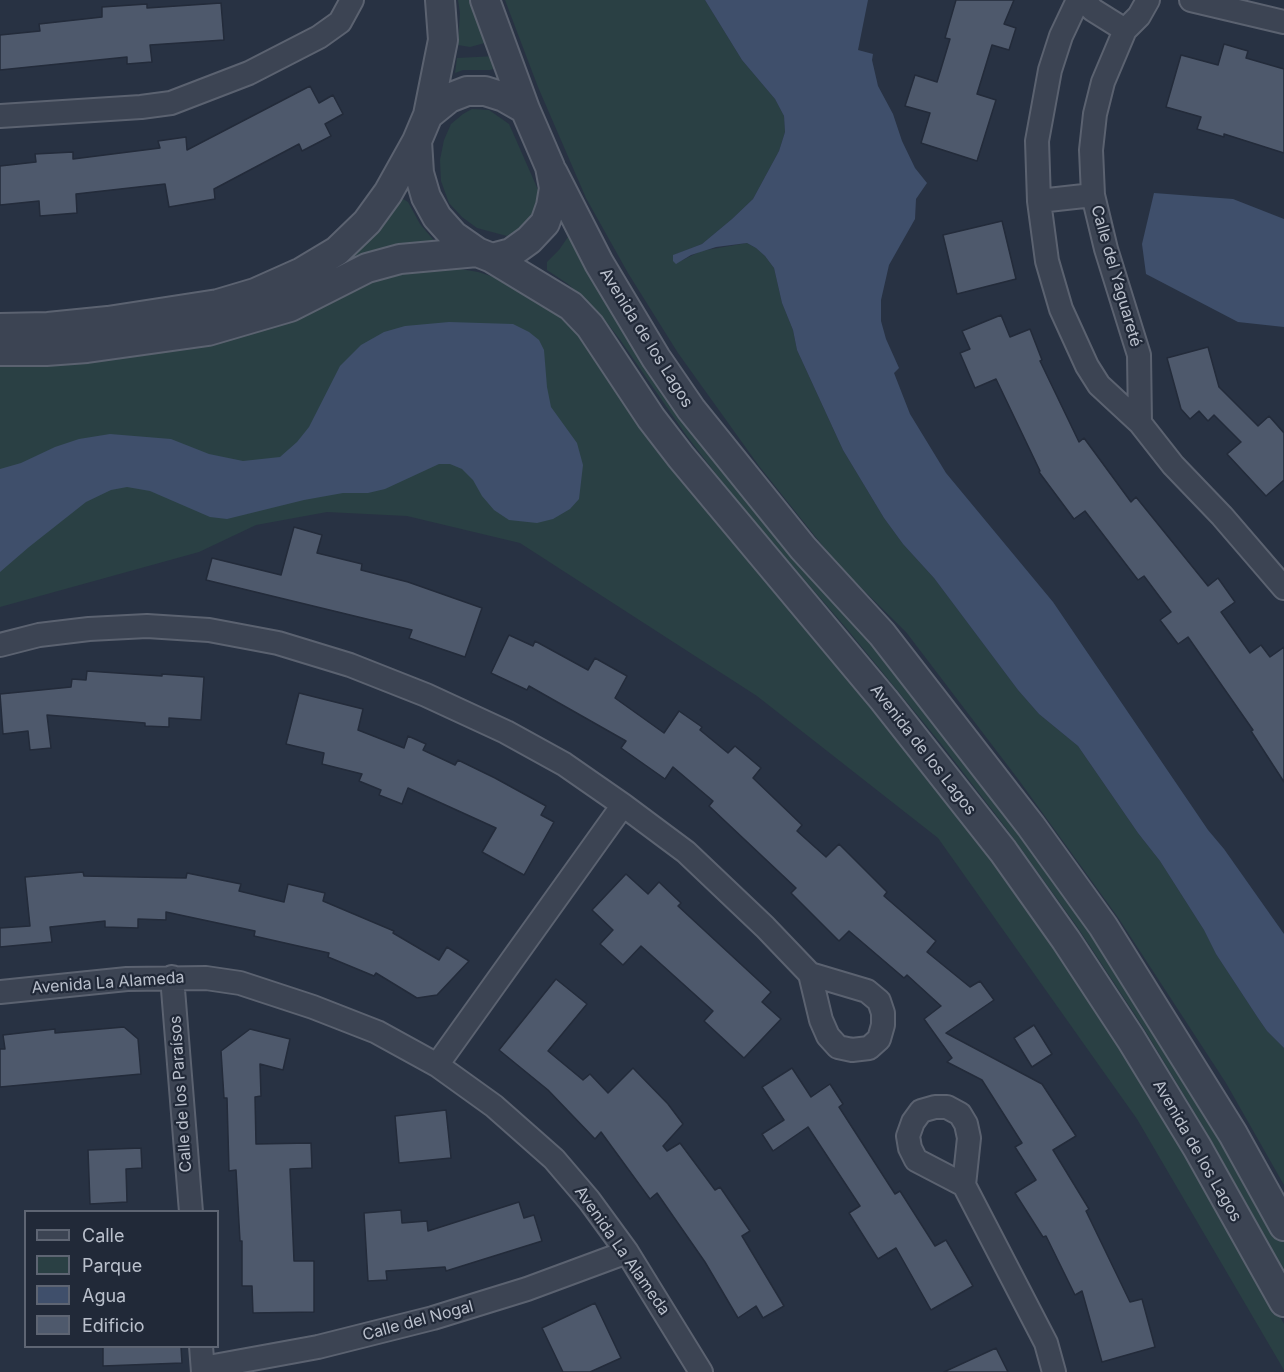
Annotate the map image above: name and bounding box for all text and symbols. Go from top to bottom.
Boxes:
street label: Calle del Yaguareté [1087,203,1145,349]
street label: Avenida de los Lagos [595,265,697,411]
street label: Avenida de los Lagos [866,681,980,819]
street label: Avenida La Alameda [31,968,185,998]
street label: Calle de los Paraísos [166,1015,196,1173]
street label: Avenida de los Lagos [1149,1077,1245,1225]
street label: Avenida La Alameda [570,1183,674,1319]
legend [24,1210,219,1348]
text: Calle [82,1225,124,1246]
text: Parque [82,1255,142,1276]
text: Agua [82,1285,126,1306]
street label: Calle del Nogal [360,1297,476,1345]
text: Edificio [82,1315,145,1336]

